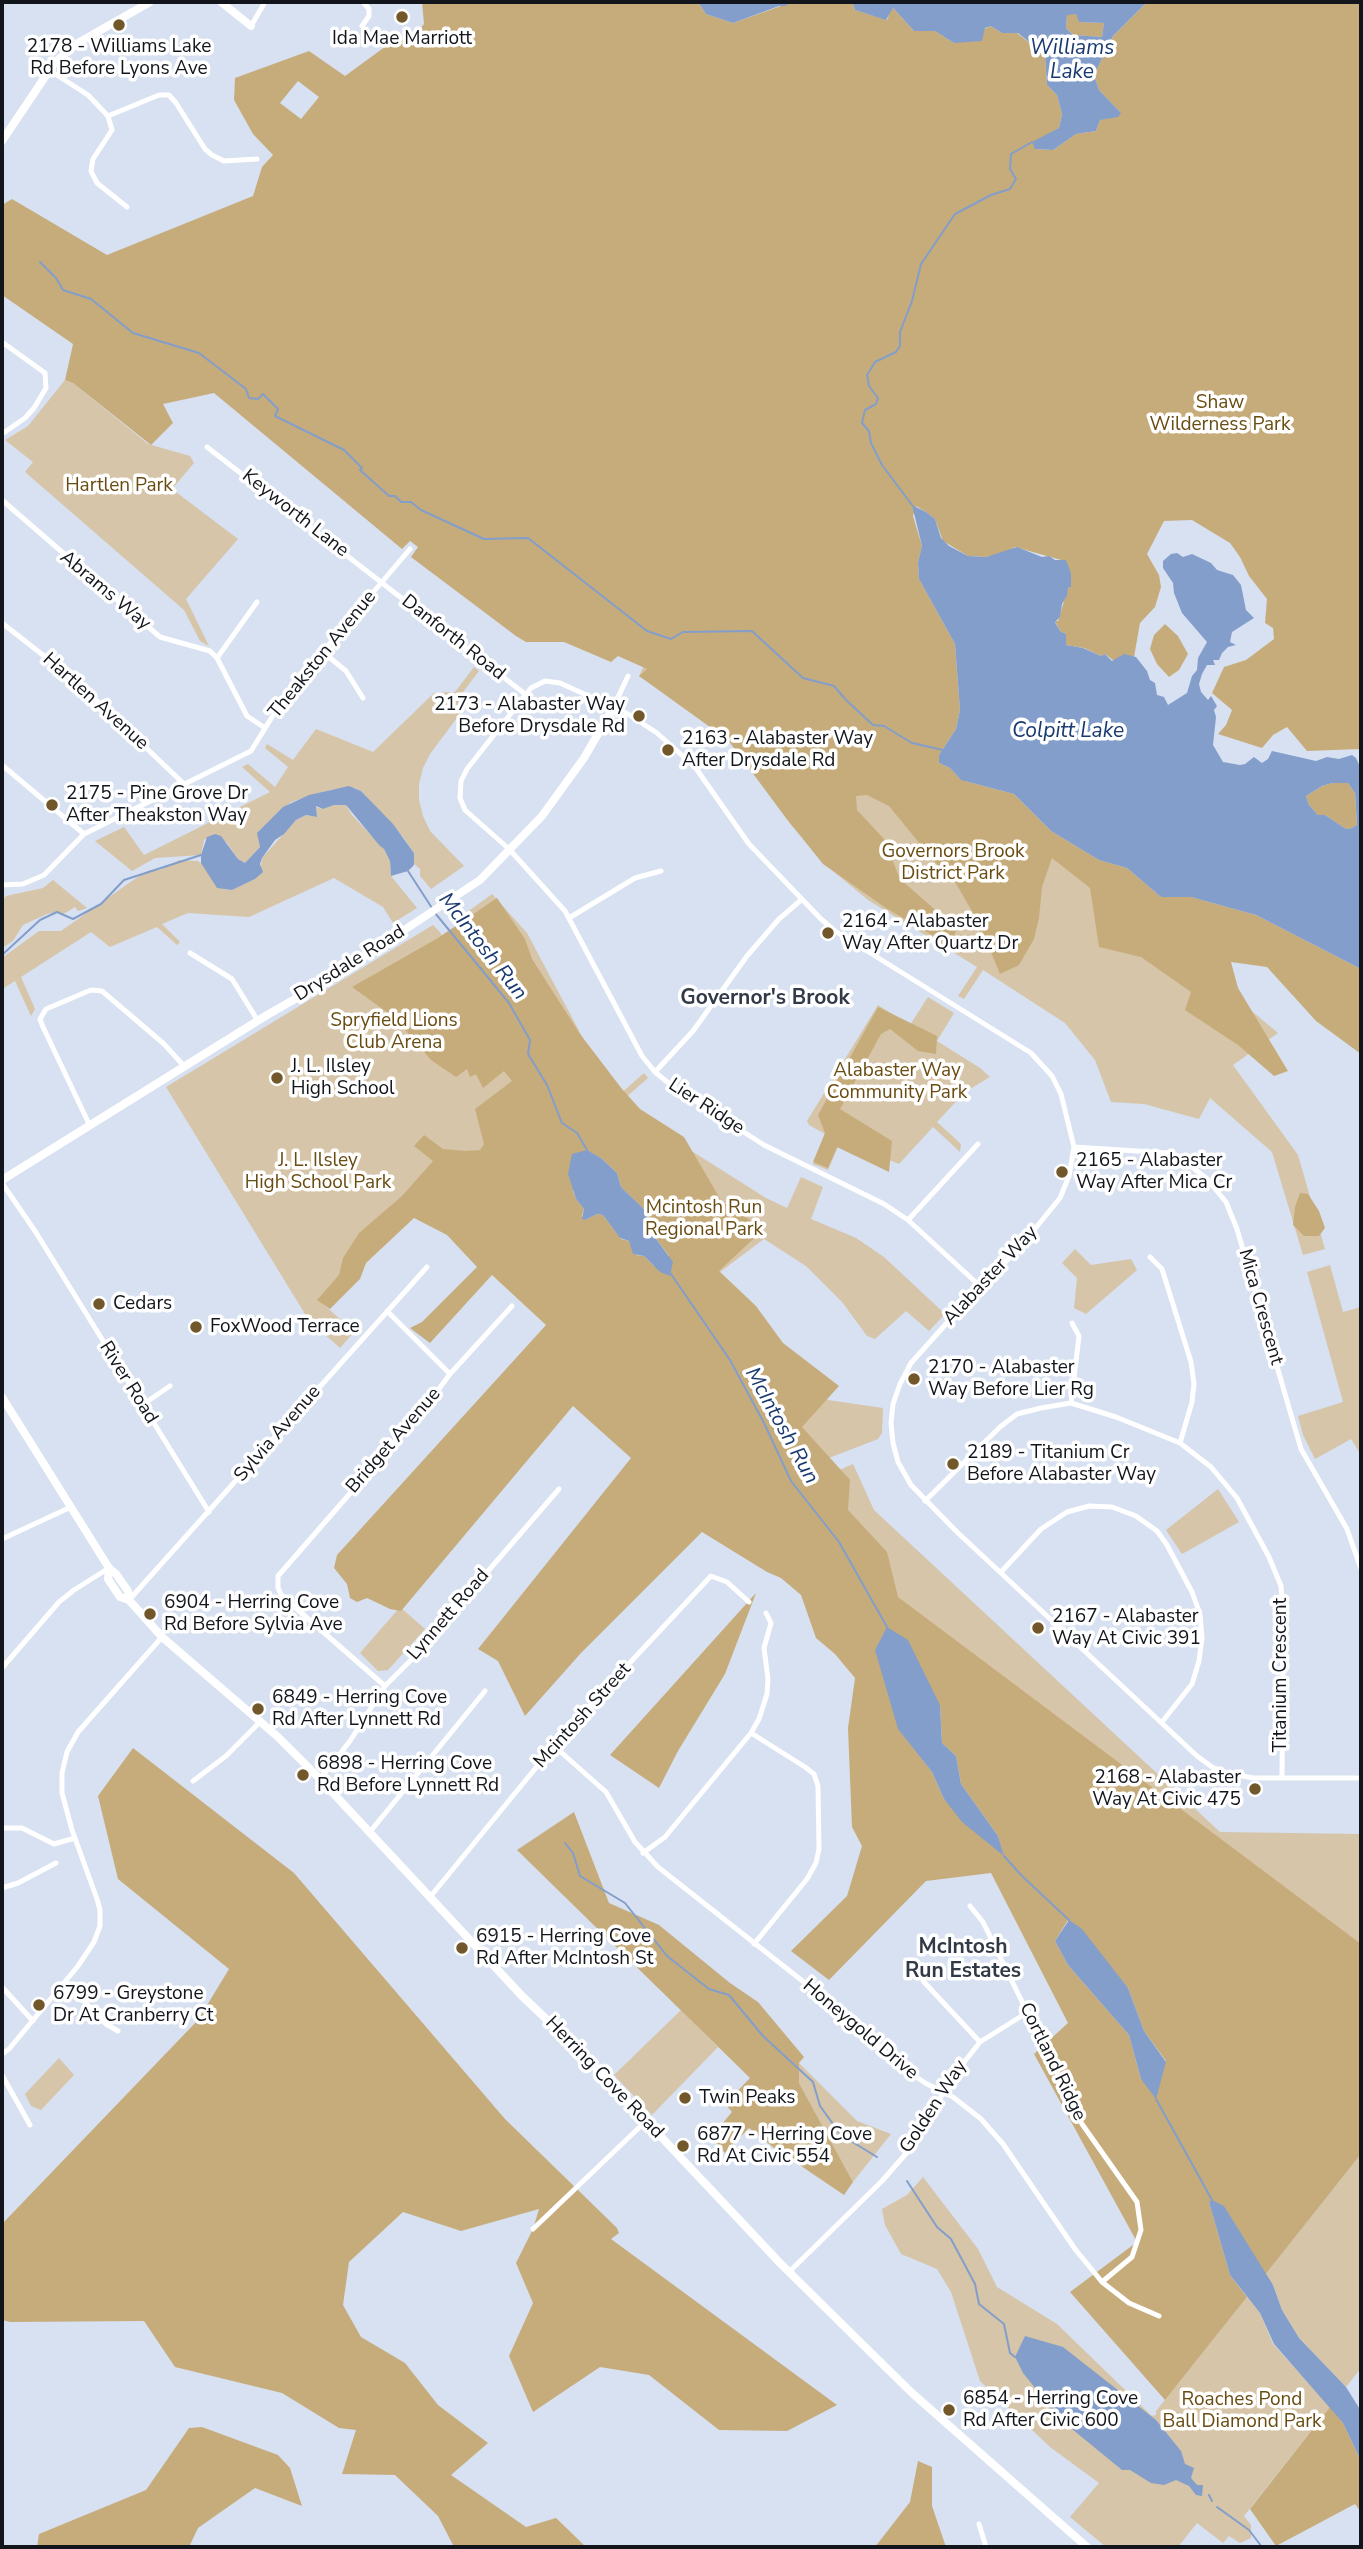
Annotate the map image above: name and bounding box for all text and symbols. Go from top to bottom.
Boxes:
marker: Ida Mae Marriott [394,9,410,25]
marker: 2178 - Williams Lake Rd Before Lyons Ave [111,17,127,33]
place label: Ida Mae Marriott [332,28,472,50]
place label: 2178 - Williams Lake Rd Before Lyons Ave [27,36,211,80]
water label: Williams Lake [1030,36,1114,86]
park label: Shaw Wilderness Park [1150,392,1290,436]
street label: Keyworth Lane [237,465,353,563]
park label: Hartlen Park [65,475,173,497]
street label: Abrams Way [55,546,155,636]
street label: Theakston Avenue [264,586,382,724]
street label: Danforth Road [397,590,509,686]
street label: Hartlen Avenue [37,649,153,755]
place label: 2173 - Alabaster Way Before Drysdale Rd [434,694,625,738]
marker: 2173 - Alabaster Way Before Drysdale Rd [631,708,647,724]
water label: Colpitt Lake [1012,719,1124,745]
place label: 2163 - Alabaster Way After Drysdale Rd [682,728,873,772]
marker: 2163 - Alabaster Way After Drysdale Rd [660,742,676,758]
place label: 2175 - Pine Grove Dr After Theakston Way [66,783,248,827]
marker: 2175 - Pine Grove Dr After Theakston Way [44,797,60,813]
park label: Governors Brook District Park [881,841,1025,885]
water label: McIntosh Run [432,888,532,1006]
place label: 2164 - Alabaster Way After Quartz Dr [842,911,1018,955]
street label: Drysdale Road [291,921,409,1007]
marker: 2164 - Alabaster Way After Quartz Dr [820,925,836,941]
district label: Governor's Brook [680,986,850,1012]
park label: Spryfield Lions Club Arena [330,1010,458,1054]
place label: J. L. Ilsley High School [291,1056,395,1100]
park label: Alabaster Way Community Park [827,1060,967,1104]
marker: J. L. Ilsley High School [269,1070,285,1086]
street label: Lier Ridge [664,1074,748,1140]
park label: J. L. Ilsley High School Park [245,1150,391,1194]
place label: 2165 - Alabaster Way After Mica Cr [1076,1150,1232,1194]
marker: 2165 - Alabaster Way After Mica Cr [1054,1164,1070,1180]
park label: Mcintosh Run Regional Park [645,1197,763,1241]
street label: Alabaster Way [939,1222,1043,1330]
street label: Mica Crescent [1233,1247,1287,1367]
place label: Cedars [113,1293,172,1315]
marker: Cedars [91,1296,107,1312]
place label: FoxWood Terrace [210,1316,360,1338]
marker: FoxWood Terrace [188,1319,204,1335]
street label: River Road [94,1338,162,1428]
place label: 2170 - Alabaster Way Before Lier Rg [928,1357,1094,1401]
water label: McIntosh Run [739,1363,823,1489]
marker: 2170 - Alabaster Way Before Lier Rg [906,1371,922,1387]
street label: Sylvia Avenue [230,1381,326,1487]
street label: Bridget Avenue [342,1383,446,1499]
place label: 2189 - Titanium Cr Before Alabaster Way [967,1442,1156,1486]
marker: 2189 - Titanium Cr Before Alabaster Way [945,1456,961,1472]
street label: Lynnett Road [403,1565,495,1665]
place label: 6904 - Herring Cove Rd Before Sylvia Ave [164,1592,343,1636]
street label: Titanium Crescent [1270,1598,1292,1752]
marker: 6904 - Herring Cove Rd Before Sylvia Ave [142,1606,158,1622]
place label: 2167 - Alabaster Way At Civic 391 [1052,1606,1201,1650]
marker: 2167 - Alabaster Way At Civic 391 [1030,1620,1046,1636]
street label: Mcintosh Street [530,1659,636,1773]
place label: 6849 - Herring Cove Rd After Lynnett Rd [272,1687,447,1731]
marker: 6849 - Herring Cove Rd After Lynnett Rd [250,1701,266,1717]
place label: 6898 - Herring Cove Rd Before Lynnett Rd [317,1753,499,1797]
marker: 6898 - Herring Cove Rd Before Lynnett Rd [295,1767,311,1783]
place label: 2168 - Alabaster Way At Civic 475 [1092,1767,1241,1811]
marker: 2168 - Alabaster Way At Civic 475 [1247,1781,1263,1797]
place label: 6915 - Herring Cove Rd After McIntosh St [476,1926,653,1970]
district label: McIntosh Run Estates [905,1935,1021,1985]
marker: 6915 - Herring Cove Rd After McIntosh St [454,1940,470,1956]
street label: Honeygold Drive [798,1975,922,2085]
place label: 6799 - Greystone Dr At Cranberry Ct [53,1983,213,2027]
marker: 6799 - Greystone Dr At Cranberry Ct [31,1997,47,2013]
street label: Cortland Ridge [1014,1999,1090,2125]
street label: Herring Cove Road [540,2012,668,2144]
street label: Golden Way [895,2056,973,2158]
place label: Twin Peaks [699,2087,796,2109]
marker: Twin Peaks [677,2090,693,2106]
place label: 6877 - Herring Cove Rd At Civic 554 [697,2124,872,2168]
marker: 6877 - Herring Cove Rd At Civic 554 [675,2138,691,2154]
place label: 6854 - Herring Cove Rd After Civic 600 [963,2388,1138,2432]
park label: Roaches Pond Ball Diamond Park [1162,2389,1322,2433]
marker: 6854 - Herring Cove Rd After Civic 600 [941,2402,957,2418]

